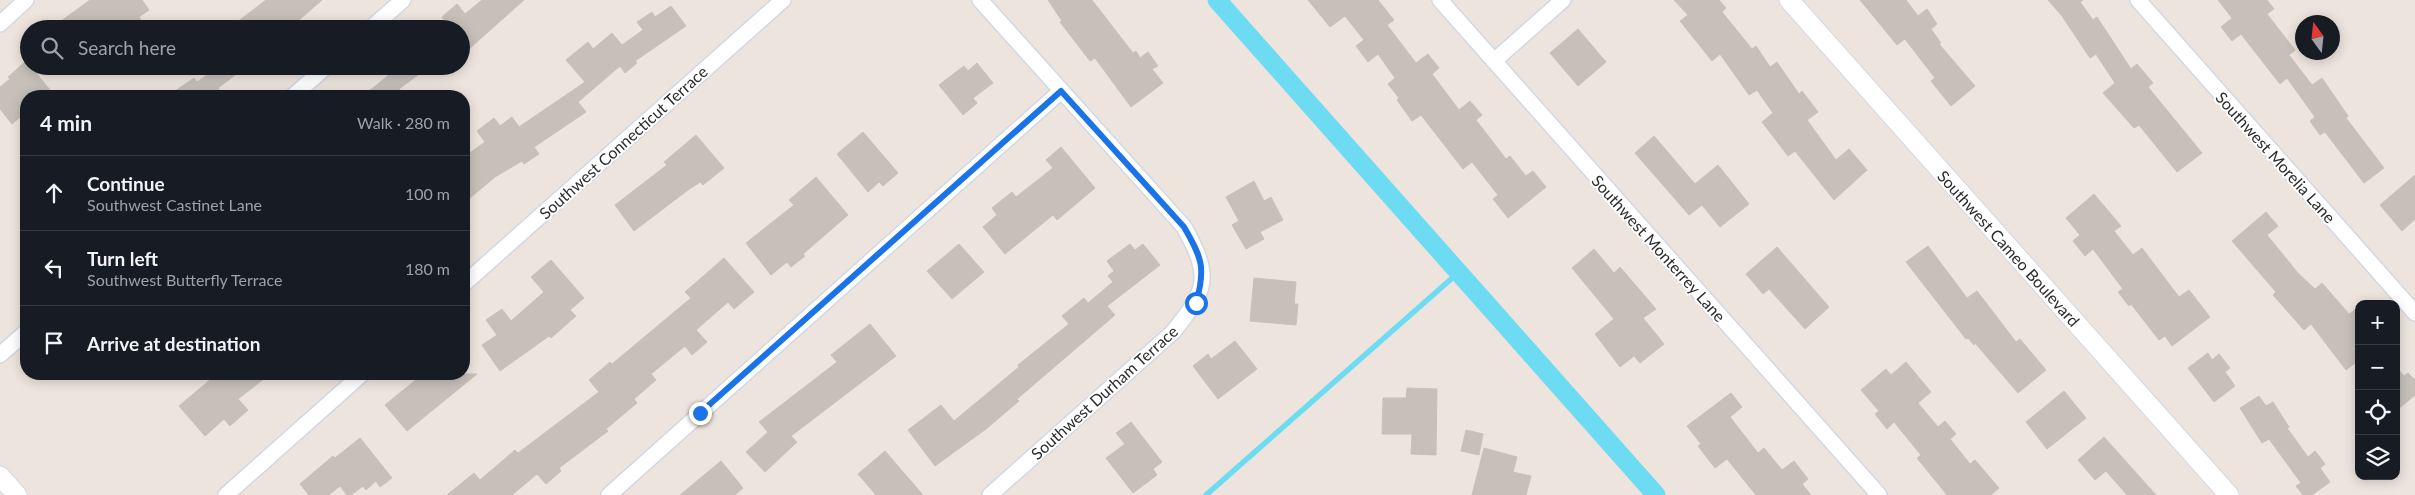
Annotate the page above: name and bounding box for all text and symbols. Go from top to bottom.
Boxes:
north arrow [2295,15,2340,60]
search box [20,20,470,75]
icon: search [38,34,66,62]
text: Search here [78,36,176,59]
street label: Southwest Connecticut Terrace [535,61,711,223]
street label: Southwest Morelia Lane [2212,88,2340,226]
text: 4 min [40,110,92,135]
text: Walk · 280 m [357,113,450,132]
street label: Southwest Cameo Boulevard [1934,166,2084,330]
street label: Southwest Monterrey Lane [1588,171,1730,325]
text: Continue [87,172,165,195]
icon: ahead [40,179,68,207]
text: 100 m [405,184,450,203]
text: Southwest Castinet Lane [87,195,262,214]
text: Turn left [87,247,158,270]
icon: left [40,254,68,282]
text: 180 m [405,259,450,278]
text: Southwest Butterfly Terrace [87,270,282,289]
route start [1185,292,1208,315]
map controls [2355,300,2400,480]
button: + [2355,300,2400,345]
street label: Southwest Durham Terrace [1027,321,1181,463]
icon: arrive [40,329,68,357]
text: Arrive at destination [87,332,260,355]
button: − [2355,345,2400,390]
button: locate [2355,390,2400,435]
route end [689,402,712,425]
button: layers [2355,435,2400,480]

